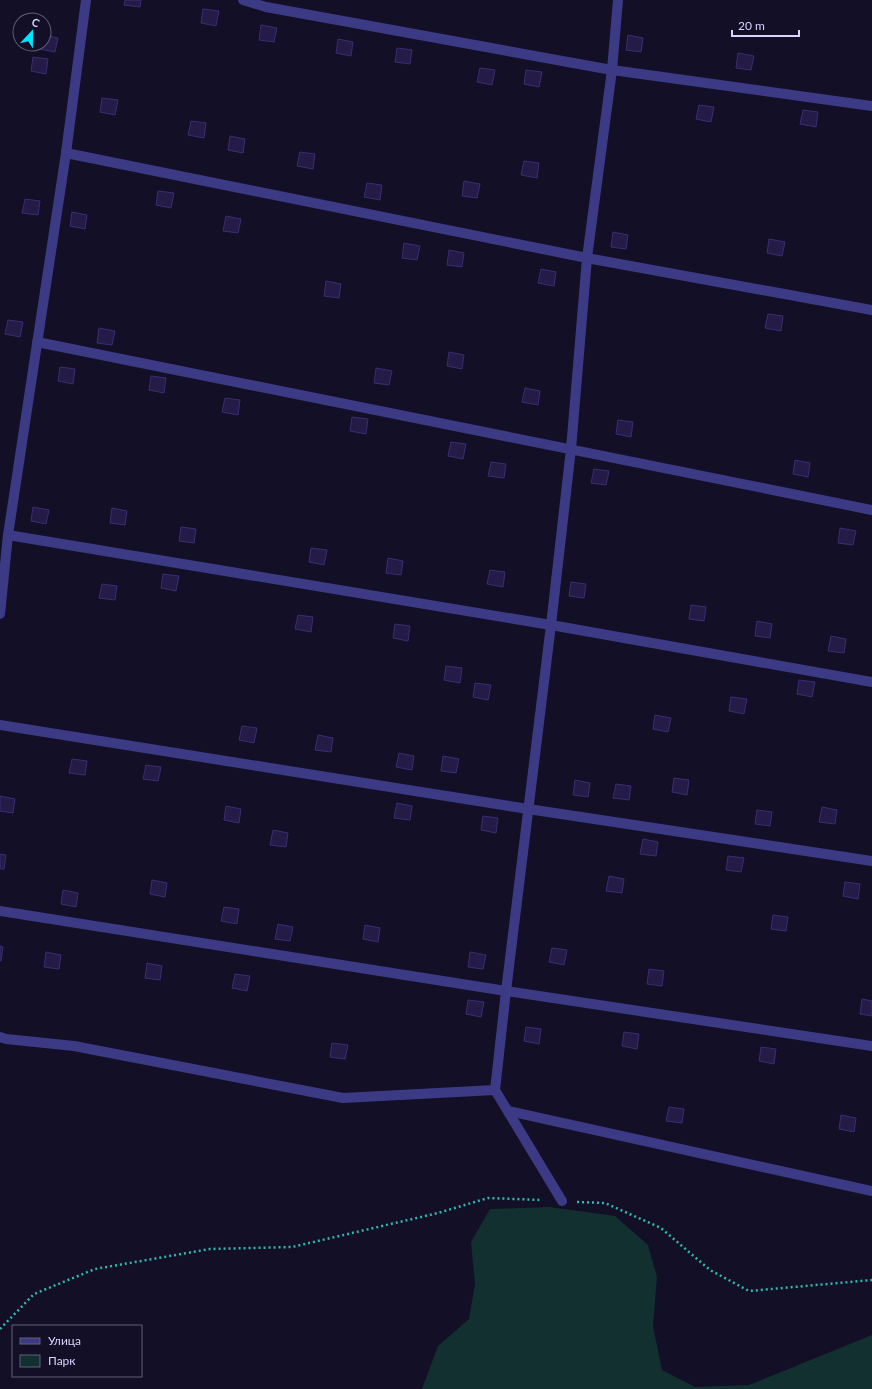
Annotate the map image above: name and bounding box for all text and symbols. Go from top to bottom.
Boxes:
north arrow [12,12,52,52]
scale bar [732,12,799,38]
text: С [30,15,42,30]
text: 20 m [738,18,765,33]
legend [12,1325,142,1377]
text: Улица [48,1333,81,1348]
text: Парк [48,1353,76,1368]

